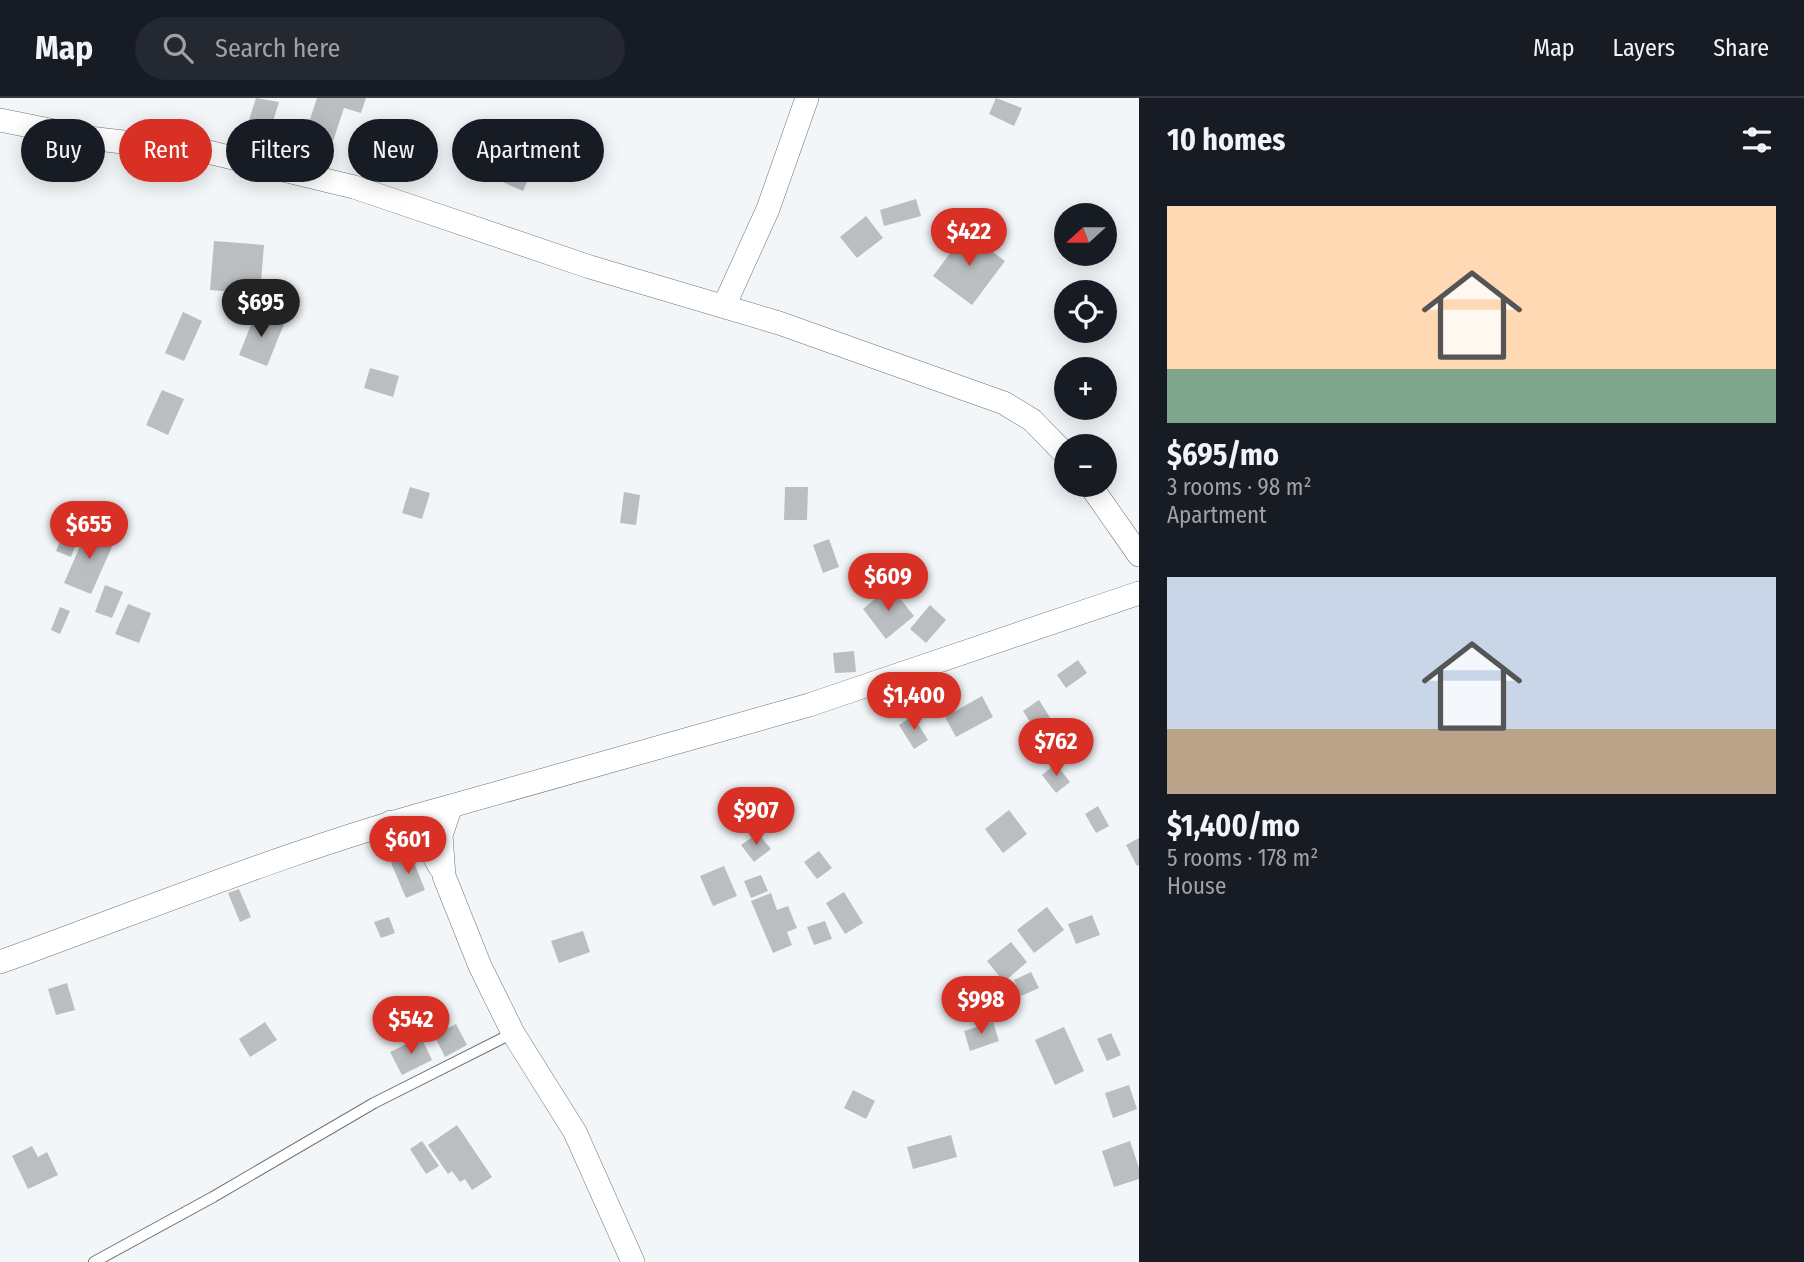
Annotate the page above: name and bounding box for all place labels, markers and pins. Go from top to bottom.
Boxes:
pin: $422 [928,208,1010,268]
pin: $695 [220,280,302,339]
pin: $655 [48,502,130,561]
pin: $609 [847,554,929,613]
pin: $1,400 [857,672,971,732]
pin: $762 [1015,718,1097,778]
pin: $907 [715,788,797,847]
pin: $601 [367,816,449,876]
pin: $998 [940,976,1022,1036]
pin: $542 [370,996,452,1056]

